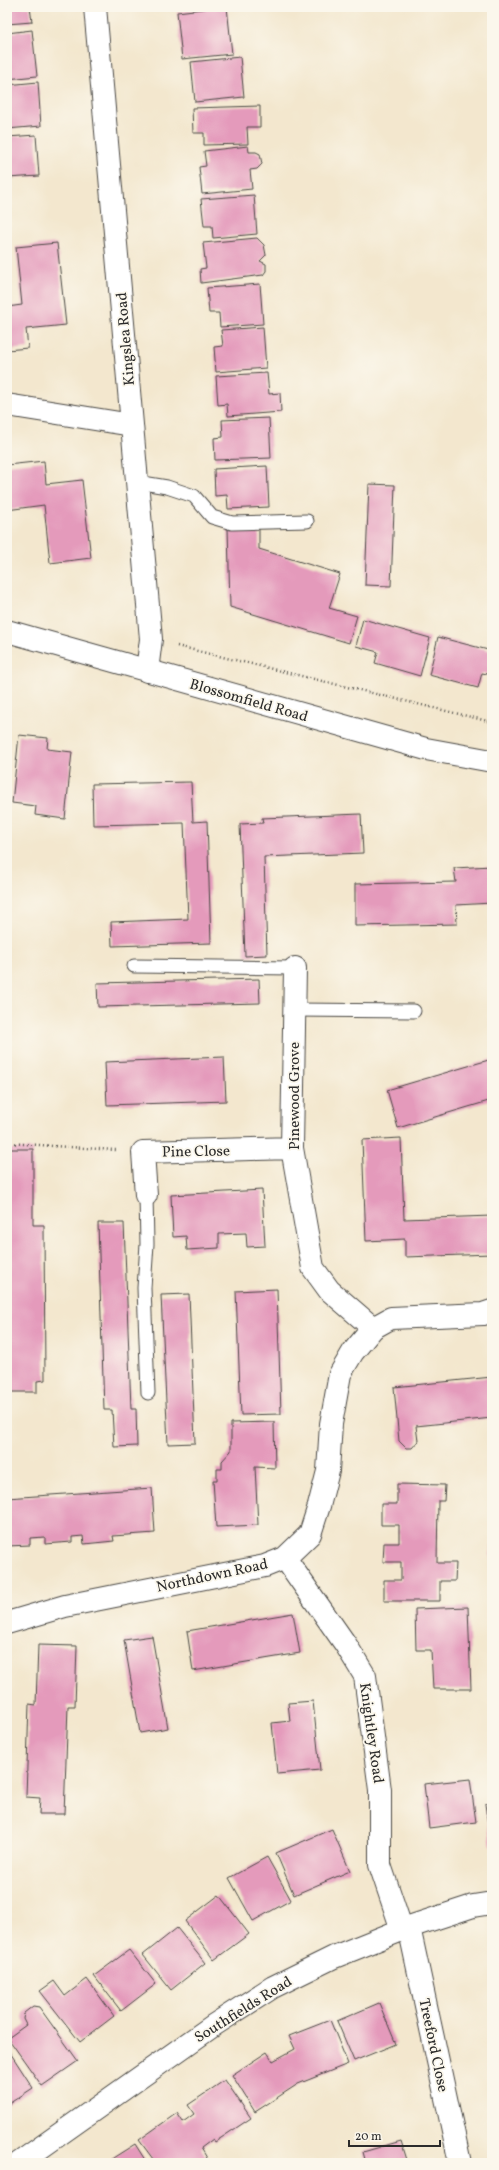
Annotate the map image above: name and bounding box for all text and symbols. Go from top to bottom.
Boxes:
street label: Kingslea Road [112,291,141,386]
street label: Blossomfield Road [187,675,310,728]
street label: Pinewood Grove [285,1042,306,1150]
street label: Pine Close [162,1141,230,1164]
street label: Northdown Road [155,1554,270,1599]
street label: Knightley Road [353,1681,388,1785]
street label: Southfields Road [191,1972,297,2049]
street label: Treeford Close [412,1997,453,2094]
scale bar [349,2122,440,2148]
text: 20 m [355,2129,382,2145]

